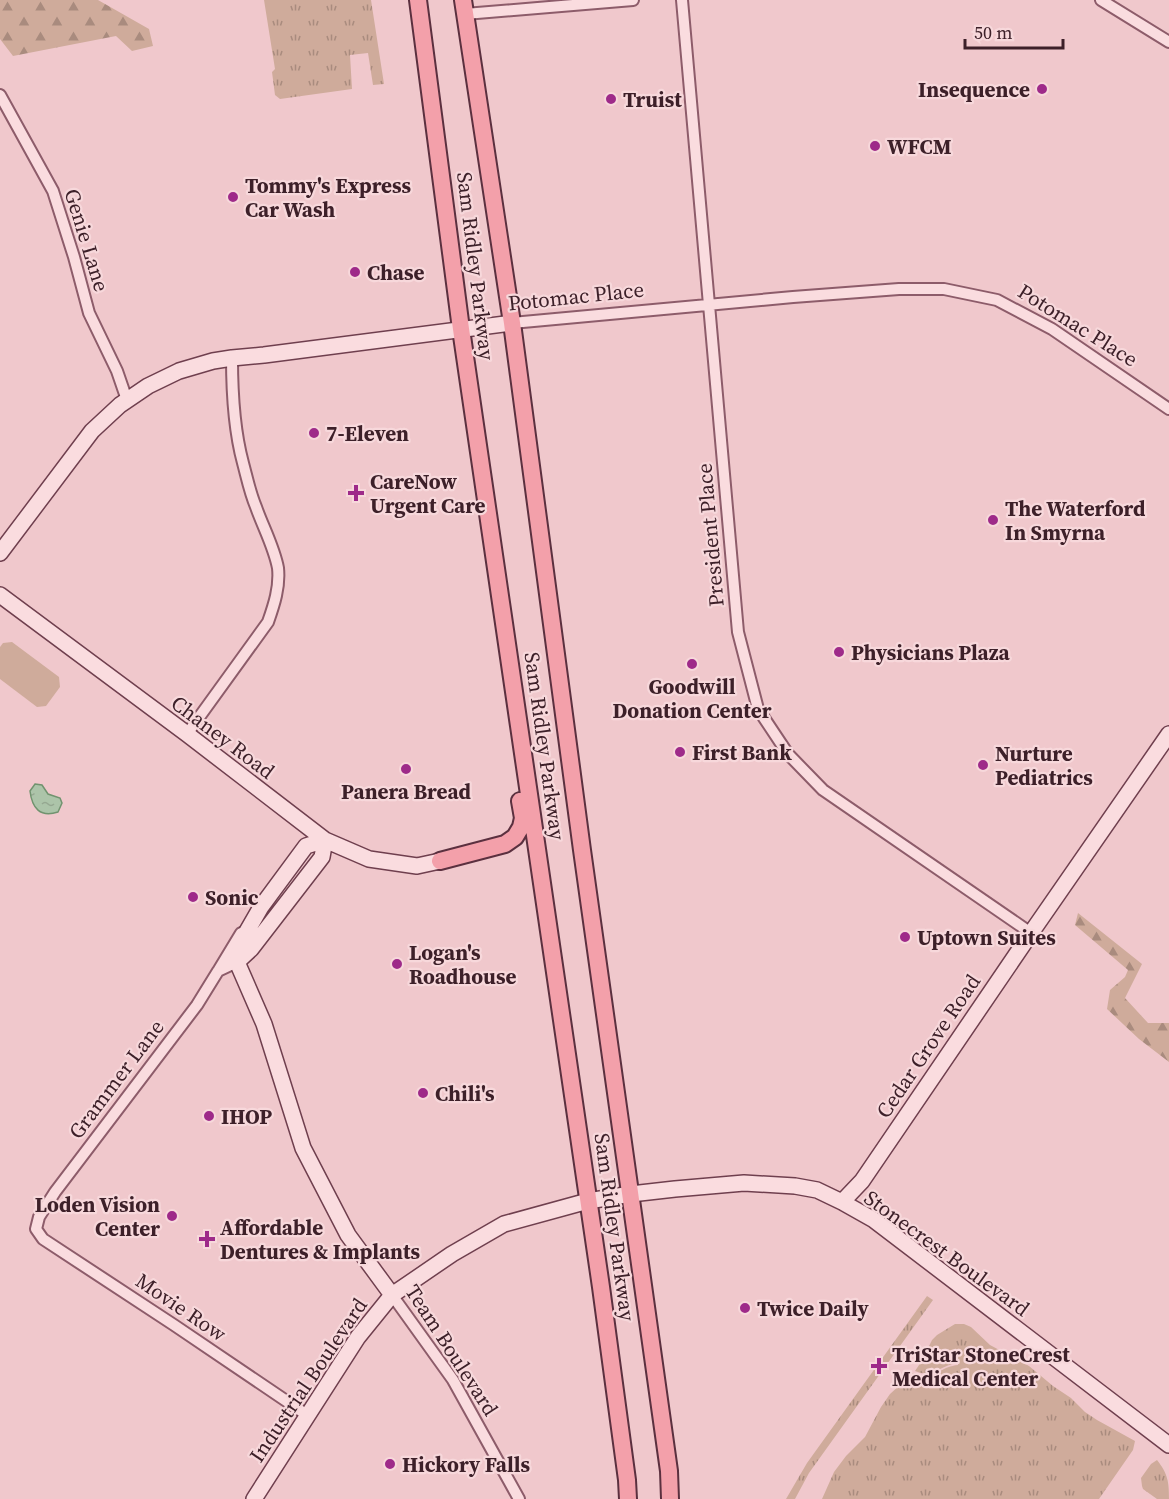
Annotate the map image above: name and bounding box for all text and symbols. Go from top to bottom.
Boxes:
scale bar [965,12,1062,50]
text: 50 m [974,20,1012,45]
place label: Insequence [918,75,1030,104]
marker: Insequence [1035,82,1049,96]
place label: Truist [623,85,682,114]
marker: Truist [604,92,618,106]
place label: WFCM [887,132,952,161]
marker: WFCM [868,139,882,153]
street label: Sam Ridley Parkway [450,170,502,362]
place label: Tommy's Express Car Wash [245,171,412,224]
street label: Genie Lane [58,185,116,295]
marker: Tommy's Express Car Wash [226,190,240,204]
place label: Chase [367,258,425,287]
marker: Chase [348,265,362,279]
street label: Potomac Place [507,274,645,318]
street label: Potomac Place [1012,277,1144,373]
place label: 7-Eleven [326,419,409,448]
marker: 7-Eleven [307,426,321,440]
street label: President Place [689,462,731,608]
place label: CareNow Urgent Care [370,467,486,520]
marker: CareNow Urgent Care [347,484,365,502]
place label: The Waterford In Smyrna [1005,494,1146,547]
marker: The Waterford In Smyrna [986,513,1000,527]
place label: Physicians Plaza [851,638,1010,667]
marker: Physicians Plaza [832,645,846,659]
street label: Sam Ridley Parkway [517,650,573,842]
marker: Goodwill Donation Center [685,657,699,671]
place label: Goodwill Donation Center [612,672,772,725]
street label: Chaney Road [165,688,281,786]
place label: First Bank [692,738,792,767]
place label: Nurture Pediatrics [995,739,1093,792]
marker: First Bank [673,745,687,759]
marker: Nurture Pediatrics [976,758,990,772]
marker: Panera Bread [399,762,413,776]
place label: Panera Bread [341,777,472,806]
place label: Sonic [205,883,259,912]
marker: Sonic [186,890,200,904]
place label: Uptown Suites [917,923,1056,952]
marker: Uptown Suites [898,930,912,944]
place label: Logan's Roadhouse [409,938,516,991]
marker: Logan's Roadhouse [390,957,404,971]
street label: Cedar Grove Road [869,968,987,1124]
street label: Grammer Lane [62,1013,170,1145]
place label: Chili's [435,1079,495,1108]
marker: Chili's [416,1086,430,1100]
place label: IHOP [221,1102,272,1131]
marker: IHOP [202,1109,216,1123]
street label: Sam Ridley Parkway [587,1131,643,1323]
street label: Stonecrest Boulevard [858,1183,1036,1323]
place label: Loden Vision Center [35,1190,160,1243]
marker: Loden Vision Center [165,1209,179,1223]
place label: Affordable Dentures & Implants [220,1213,421,1266]
marker: Affordable Dentures & Implants [198,1230,216,1248]
street label: Movie Row [130,1266,232,1348]
street label: Team Boulevard [399,1279,505,1421]
street label: Industrial Boulevard [242,1292,374,1468]
place label: Twice Daily [757,1294,869,1323]
marker: Twice Daily [738,1301,752,1315]
place label: TriStar StoneCrest Medical Center [892,1340,1070,1393]
marker: TriStar StoneCrest Medical Center [870,1357,888,1375]
place label: Hickory Falls [402,1450,531,1479]
marker: Hickory Falls [383,1457,397,1471]

